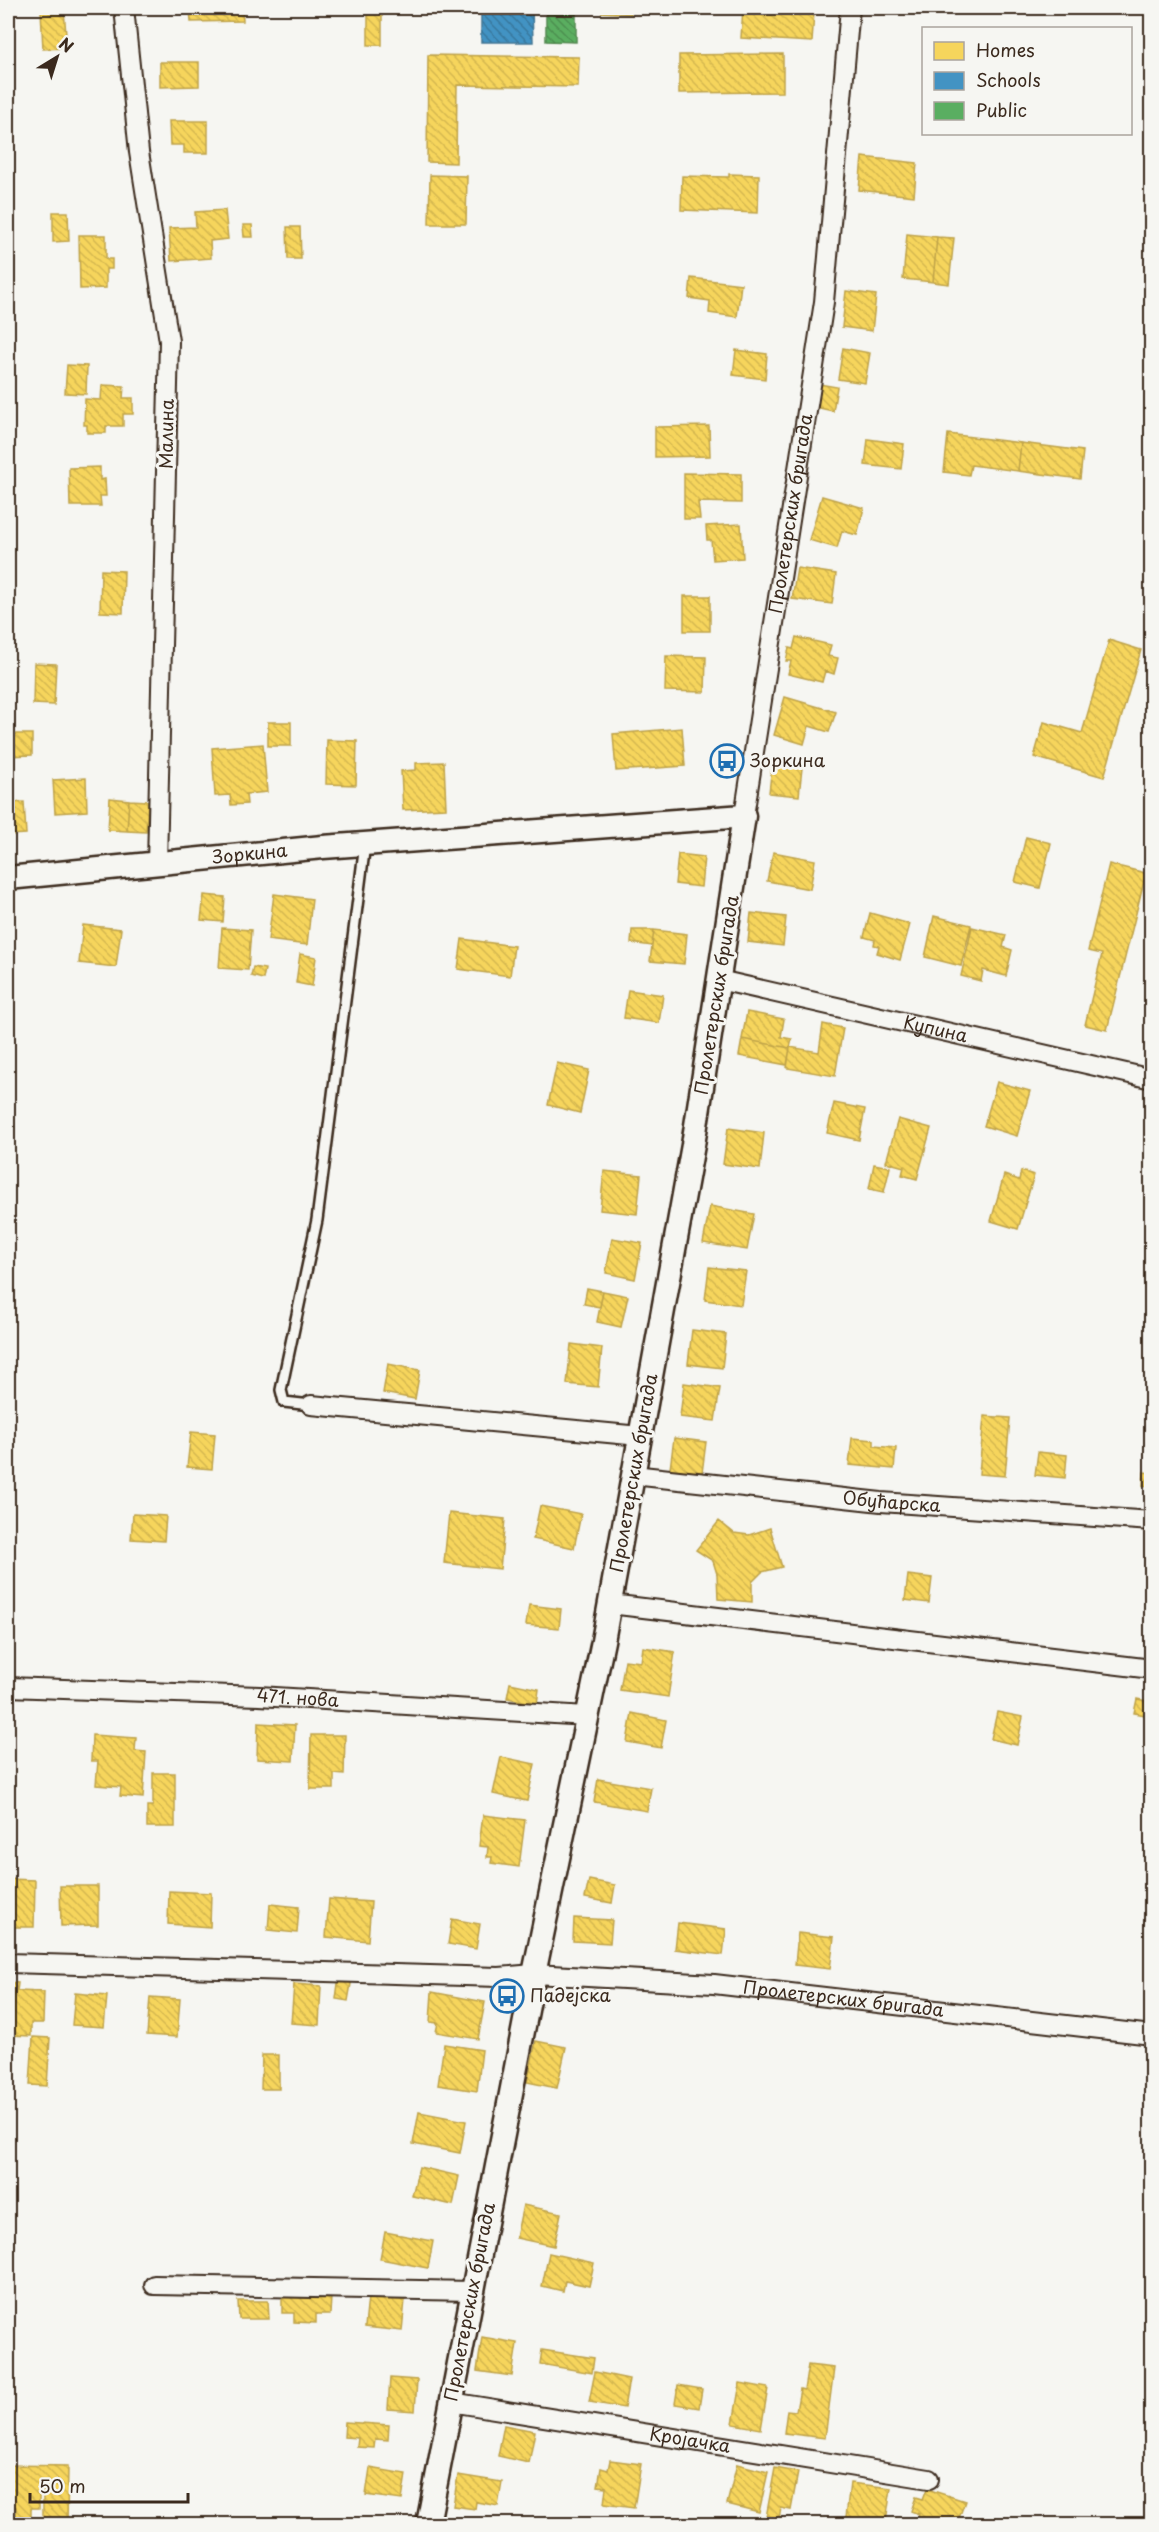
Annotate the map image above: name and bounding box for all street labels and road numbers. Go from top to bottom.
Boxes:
street label: Малина [151,398,180,469]
street label: Пролетерских бригада [761,411,819,615]
street label: Зоркина [211,836,289,870]
street label: Пролетерских бригада [686,892,745,1096]
street label: Купина [901,1008,971,1049]
street label: Пролетерских бригада [602,1370,663,1574]
street label: Обућарска [841,1483,942,1518]
street label: 471. нова [256,1681,340,1713]
street label: Пролетерских бригада [742,1973,946,2023]
street label: Пролетерских бригада [436,2199,501,2403]
street label: Кројачка [648,2419,733,2459]

